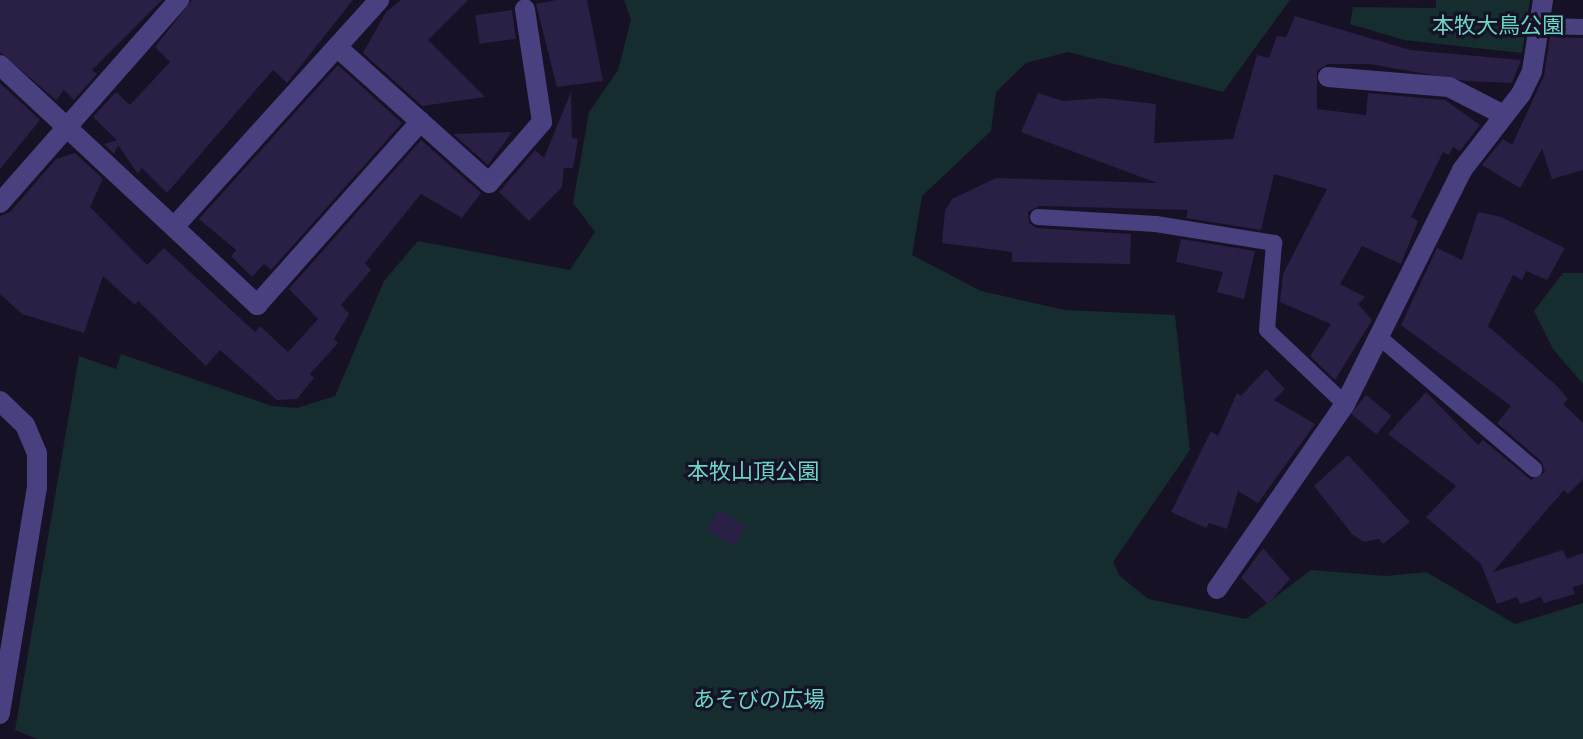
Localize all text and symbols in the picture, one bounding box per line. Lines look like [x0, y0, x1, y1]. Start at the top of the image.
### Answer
park label: 本牧大鳥公園 [1432, 12, 1564, 38]
park label: 本牧山頂公園 [687, 458, 819, 484]
park label: あそびの広場 [693, 686, 825, 712]

